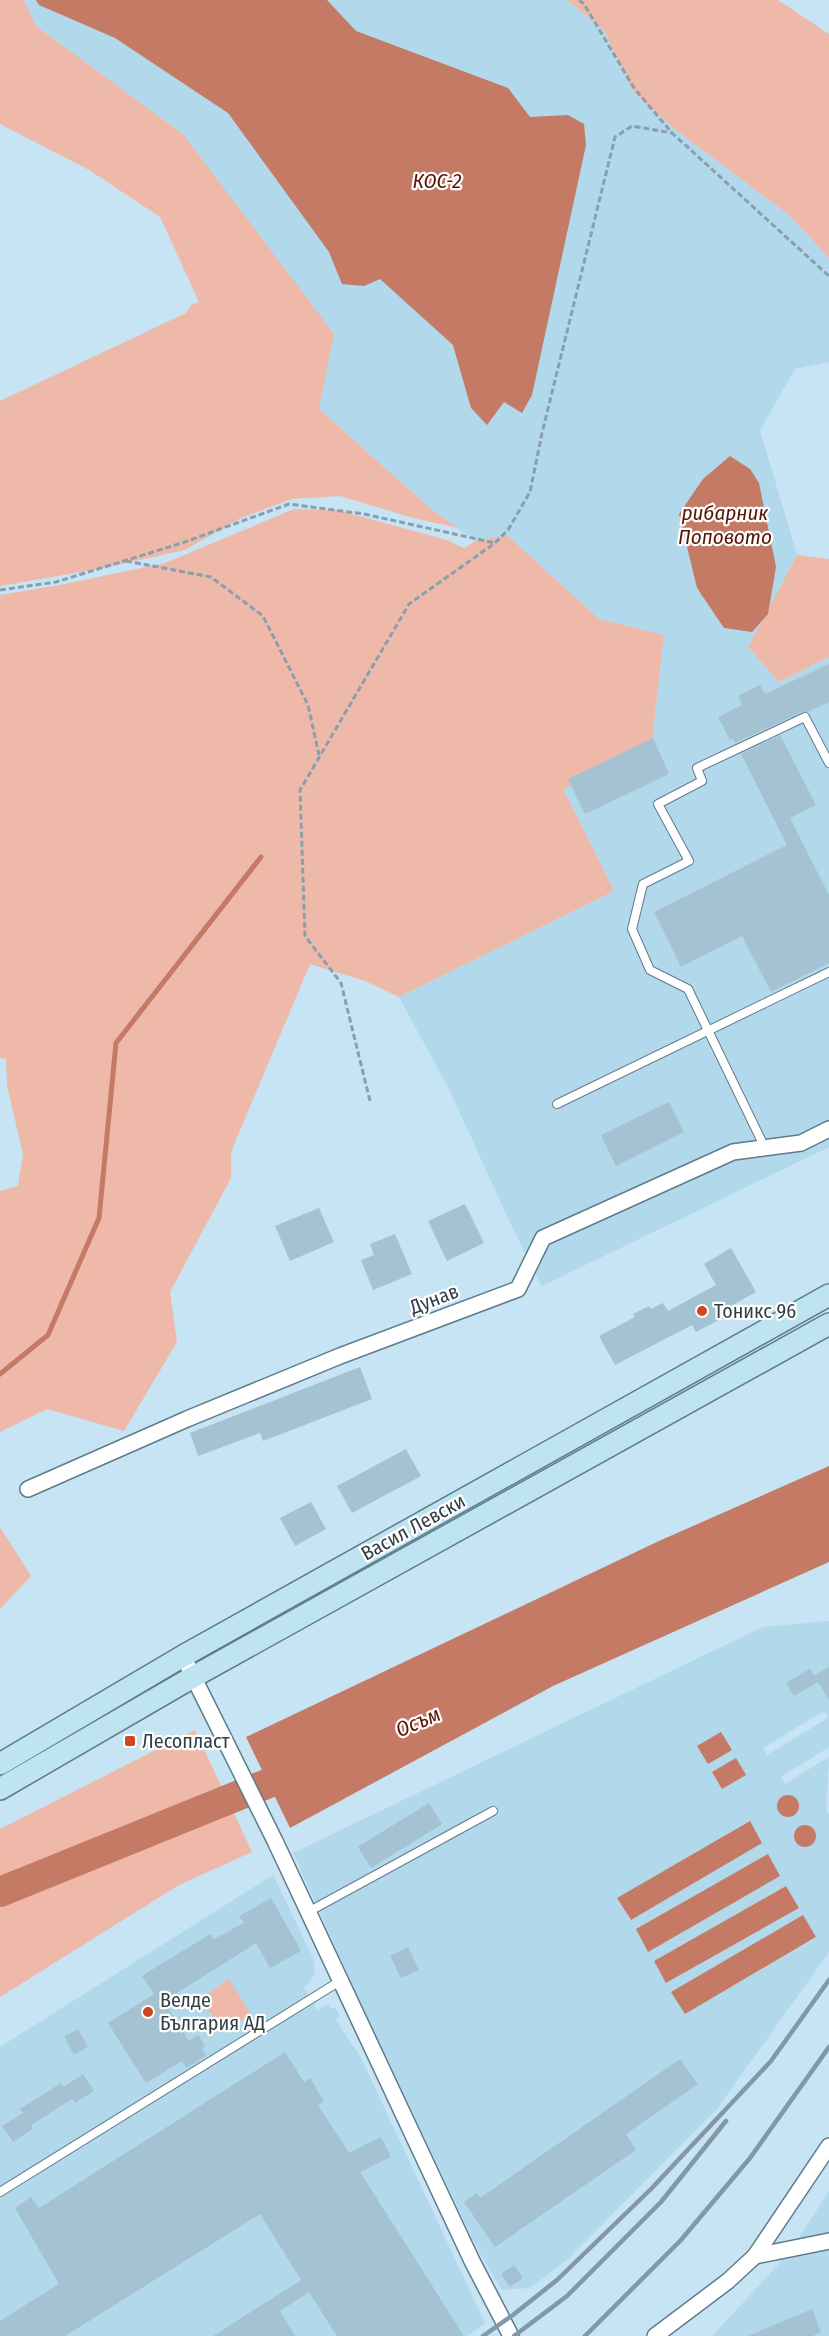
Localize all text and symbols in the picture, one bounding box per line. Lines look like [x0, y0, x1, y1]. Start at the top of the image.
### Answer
water label: КОС-2 [412, 168, 462, 194]
water label: рибарник Поповото [678, 500, 772, 550]
street label: Дунав [405, 1279, 462, 1320]
place label: Тоникс 96 [714, 1299, 796, 1323]
marker: Тоникс 96 [695, 1304, 709, 1318]
street label: Васил Левски [357, 1489, 469, 1565]
water label: Осъм [392, 1701, 444, 1743]
place label: Лесопласт [142, 1729, 231, 1753]
marker: Лесопласт [123, 1734, 137, 1748]
place label: Велде България АД [160, 1988, 265, 2035]
marker: Велде България АД [141, 2005, 155, 2019]

